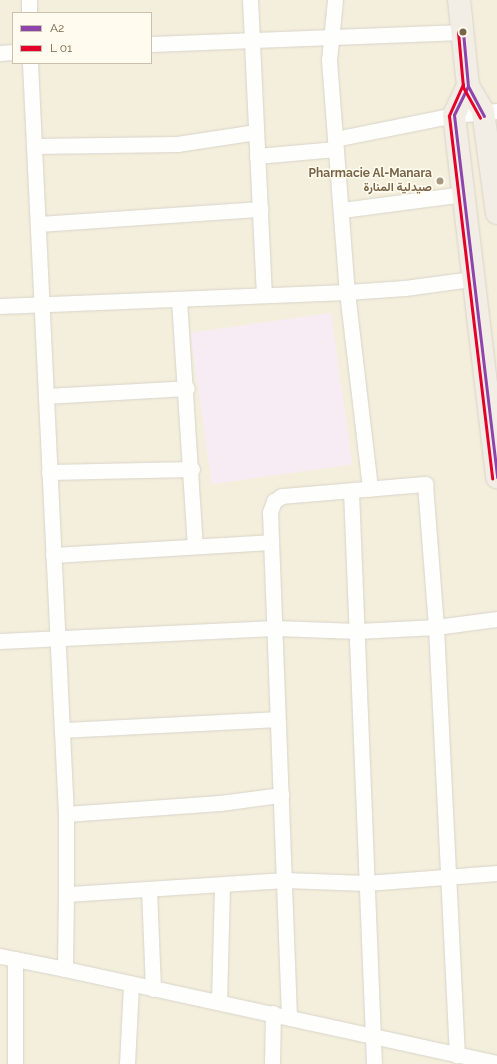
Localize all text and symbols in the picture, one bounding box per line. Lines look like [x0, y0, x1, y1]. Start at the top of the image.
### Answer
legend [12, 12, 152, 64]
text: A2 [50, 21, 64, 35]
unlabelled marker [458, 27, 468, 37]
text: L 01 [50, 41, 72, 55]
place label: Pharmacie Al-Manara صيدلية المنارة [308, 167, 432, 195]
marker: Pharmacie Al-Manara صيدلية المنارة [435, 176, 445, 186]

